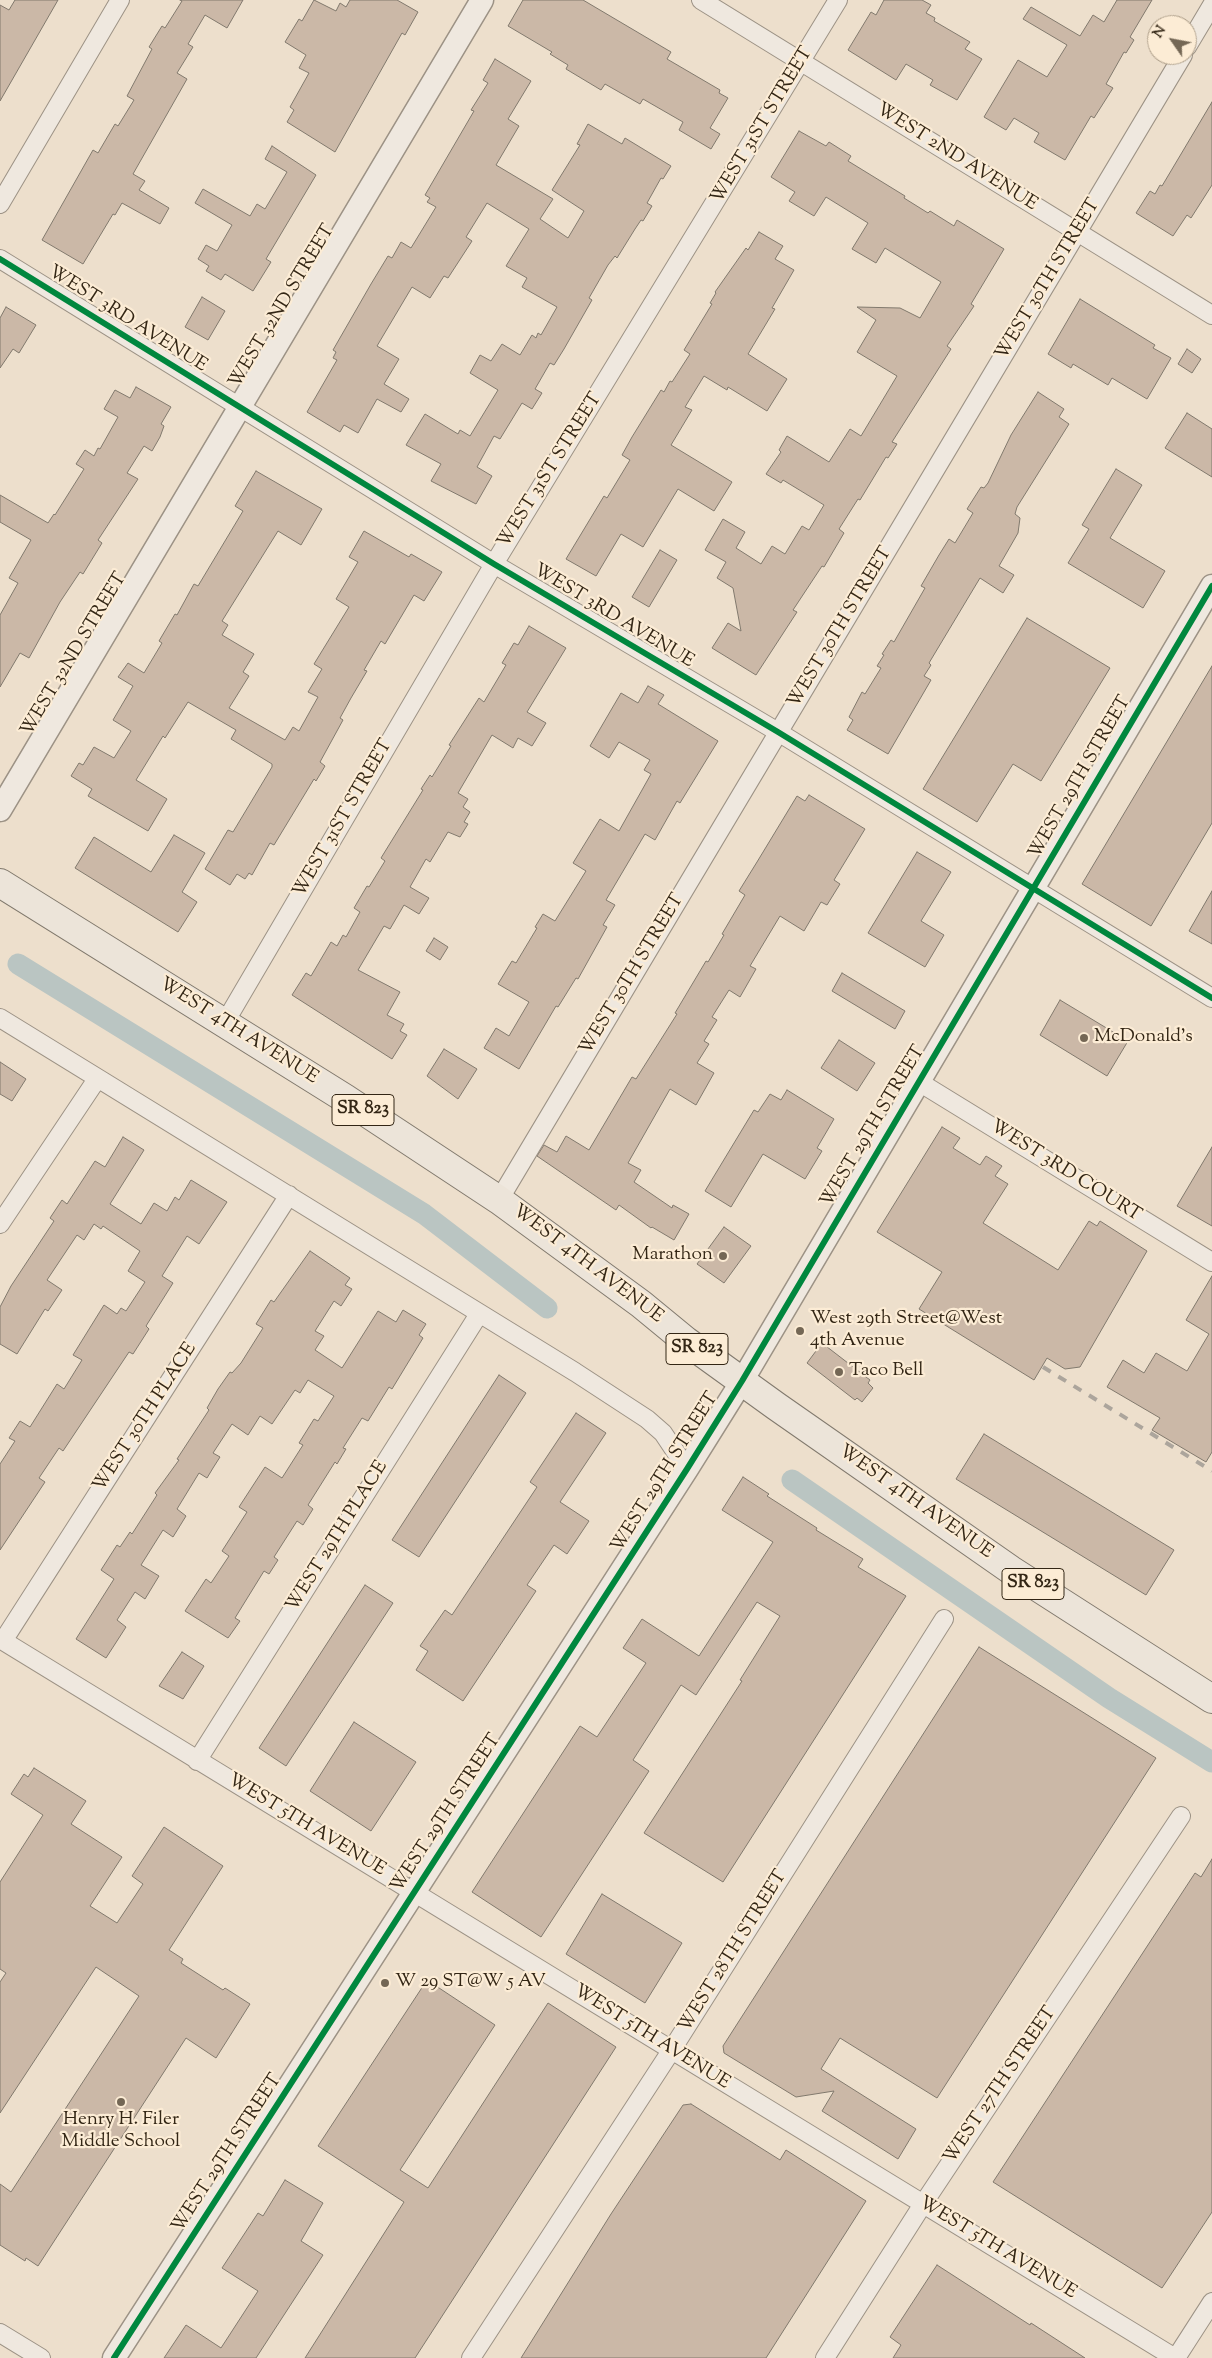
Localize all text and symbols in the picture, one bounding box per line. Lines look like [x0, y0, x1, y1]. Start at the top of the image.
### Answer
north arrow [1147, 15, 1197, 65]
text: N [1149, 22, 1172, 43]
street label: WEST 31ST STREET [707, 44, 819, 208]
street label: WEST 2ND AVENUE [871, 99, 1041, 217]
street label: WEST 30TH STREET [992, 195, 1106, 365]
street label: WEST 32ND STREET [225, 221, 341, 393]
street label: WEST 3RD AVENUE [43, 262, 211, 378]
street label: WEST 31ST STREET [494, 389, 608, 553]
street label: WEST 30TH STREET [784, 543, 898, 713]
street label: WEST 3RD AVENUE [529, 560, 697, 674]
street label: WEST 32ND STREET [17, 569, 133, 741]
street label: WEST 29TH STREET [1025, 692, 1137, 864]
street label: WEST 31ST STREET [289, 736, 399, 902]
street label: WEST 30TH STREET [576, 890, 690, 1060]
street label: WEST 4TH AVENUE [154, 974, 322, 1090]
place label: McDonald's [1094, 1027, 1193, 1049]
marker: McDonald's [1078, 1032, 1090, 1044]
street label: WEST 29TH STREET [817, 1042, 931, 1212]
road number: SR 823 [332, 1094, 394, 1126]
street label: WEST 3RD COURT [985, 1116, 1145, 1228]
street label: WEST 4TH AVENUE [507, 1201, 667, 1329]
place label: Marathon [632, 1245, 713, 1267]
marker: Marathon [717, 1250, 729, 1262]
place label: West 29th Street@West 4th Avenue [810, 1309, 1002, 1353]
marker: West 29th Street@West 4th Avenue [794, 1325, 806, 1337]
road number: SR 823 [666, 1334, 728, 1365]
street label: WEST 30TH PLACE [89, 1339, 203, 1497]
place label: Taco Bell [849, 1361, 924, 1383]
marker: Taco Bell [833, 1366, 845, 1378]
street label: WEST 29TH STREET [607, 1389, 725, 1557]
street label: WEST 4TH AVENUE [833, 1441, 997, 1565]
street label: WEST 29TH PLACE [282, 1457, 394, 1617]
road number: SR 823 [1002, 1568, 1064, 1600]
street label: WEST 29TH STREET [387, 1730, 507, 1898]
street label: WEST 5TH AVENUE [223, 1770, 389, 1882]
street label: WEST 28TH STREET [675, 1867, 793, 2037]
place label: W 29 ST@W 5 AV [395, 1972, 546, 1994]
marker: W 29 ST@W 5 AV [379, 1977, 391, 1989]
street label: WEST 5TH AVENUE [569, 1981, 733, 2095]
street label: WEST 27TH STREET [940, 2003, 1062, 2169]
street label: WEST 29TH STREET [168, 2070, 288, 2238]
marker: Henry H. Filer Middle School [115, 2096, 127, 2108]
place label: Henry H. Filer Middle School [62, 2110, 180, 2154]
street label: WEST 5TH AVENUE [914, 2193, 1080, 2305]

